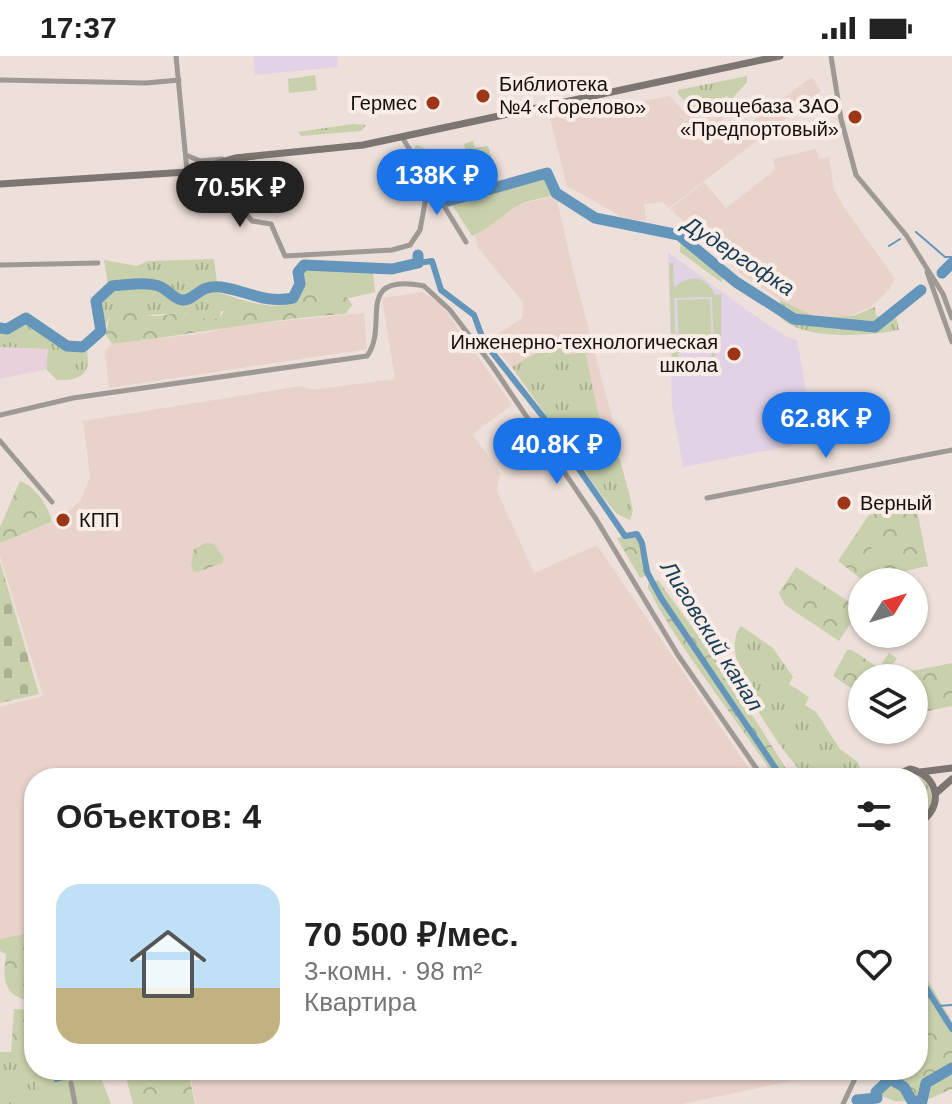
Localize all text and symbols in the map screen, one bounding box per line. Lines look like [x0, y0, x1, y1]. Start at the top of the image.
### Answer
text: 17:37 [40, 11, 117, 44]
place label: Библиотека №4 «Горелово» [499, 73, 646, 118]
marker: Библиотека №4 «Горелово» [474, 87, 492, 105]
place label: Гермес [350, 92, 417, 114]
marker: Гермес [424, 94, 442, 112]
place label: Овощебаза ЗАО «Предпортовый» [680, 95, 839, 140]
marker: Овощебаза ЗАО «Предпортовый» [846, 108, 864, 126]
pin: 138K ₽ [372, 149, 502, 217]
text: 138K ₽ [395, 160, 479, 190]
pin: 70.5K ₽ [166, 161, 314, 229]
text: 70.5K ₽ [194, 172, 286, 202]
water label: Дудергофка [676, 209, 799, 301]
place label: Инженерно-технологическая школа [450, 331, 719, 376]
marker: Инженерно-технологическая школа [725, 345, 743, 363]
pin: 62.8K ₽ [752, 392, 900, 460]
text: 62.8K ₽ [780, 403, 872, 433]
pin: 40.8K ₽ [483, 418, 631, 486]
text: 40.8K ₽ [511, 429, 603, 459]
place label: Верный [860, 492, 932, 514]
marker: Верный [835, 494, 853, 512]
place label: КПП [79, 509, 119, 531]
marker: КПП [54, 511, 72, 529]
water label: Лиговский канал [655, 555, 768, 716]
north arrow [848, 568, 928, 648]
map controls [848, 568, 928, 744]
button: layers [848, 664, 928, 744]
icon: filters [852, 794, 896, 838]
text: Объектов: 4 [56, 797, 261, 835]
text: 70 500 ₽/мес. [304, 915, 519, 953]
icon: home [120, 916, 216, 1012]
icon: heart [852, 942, 896, 986]
text: 3-комн. · 98 m² [304, 956, 482, 986]
text: Квартира [304, 987, 416, 1017]

